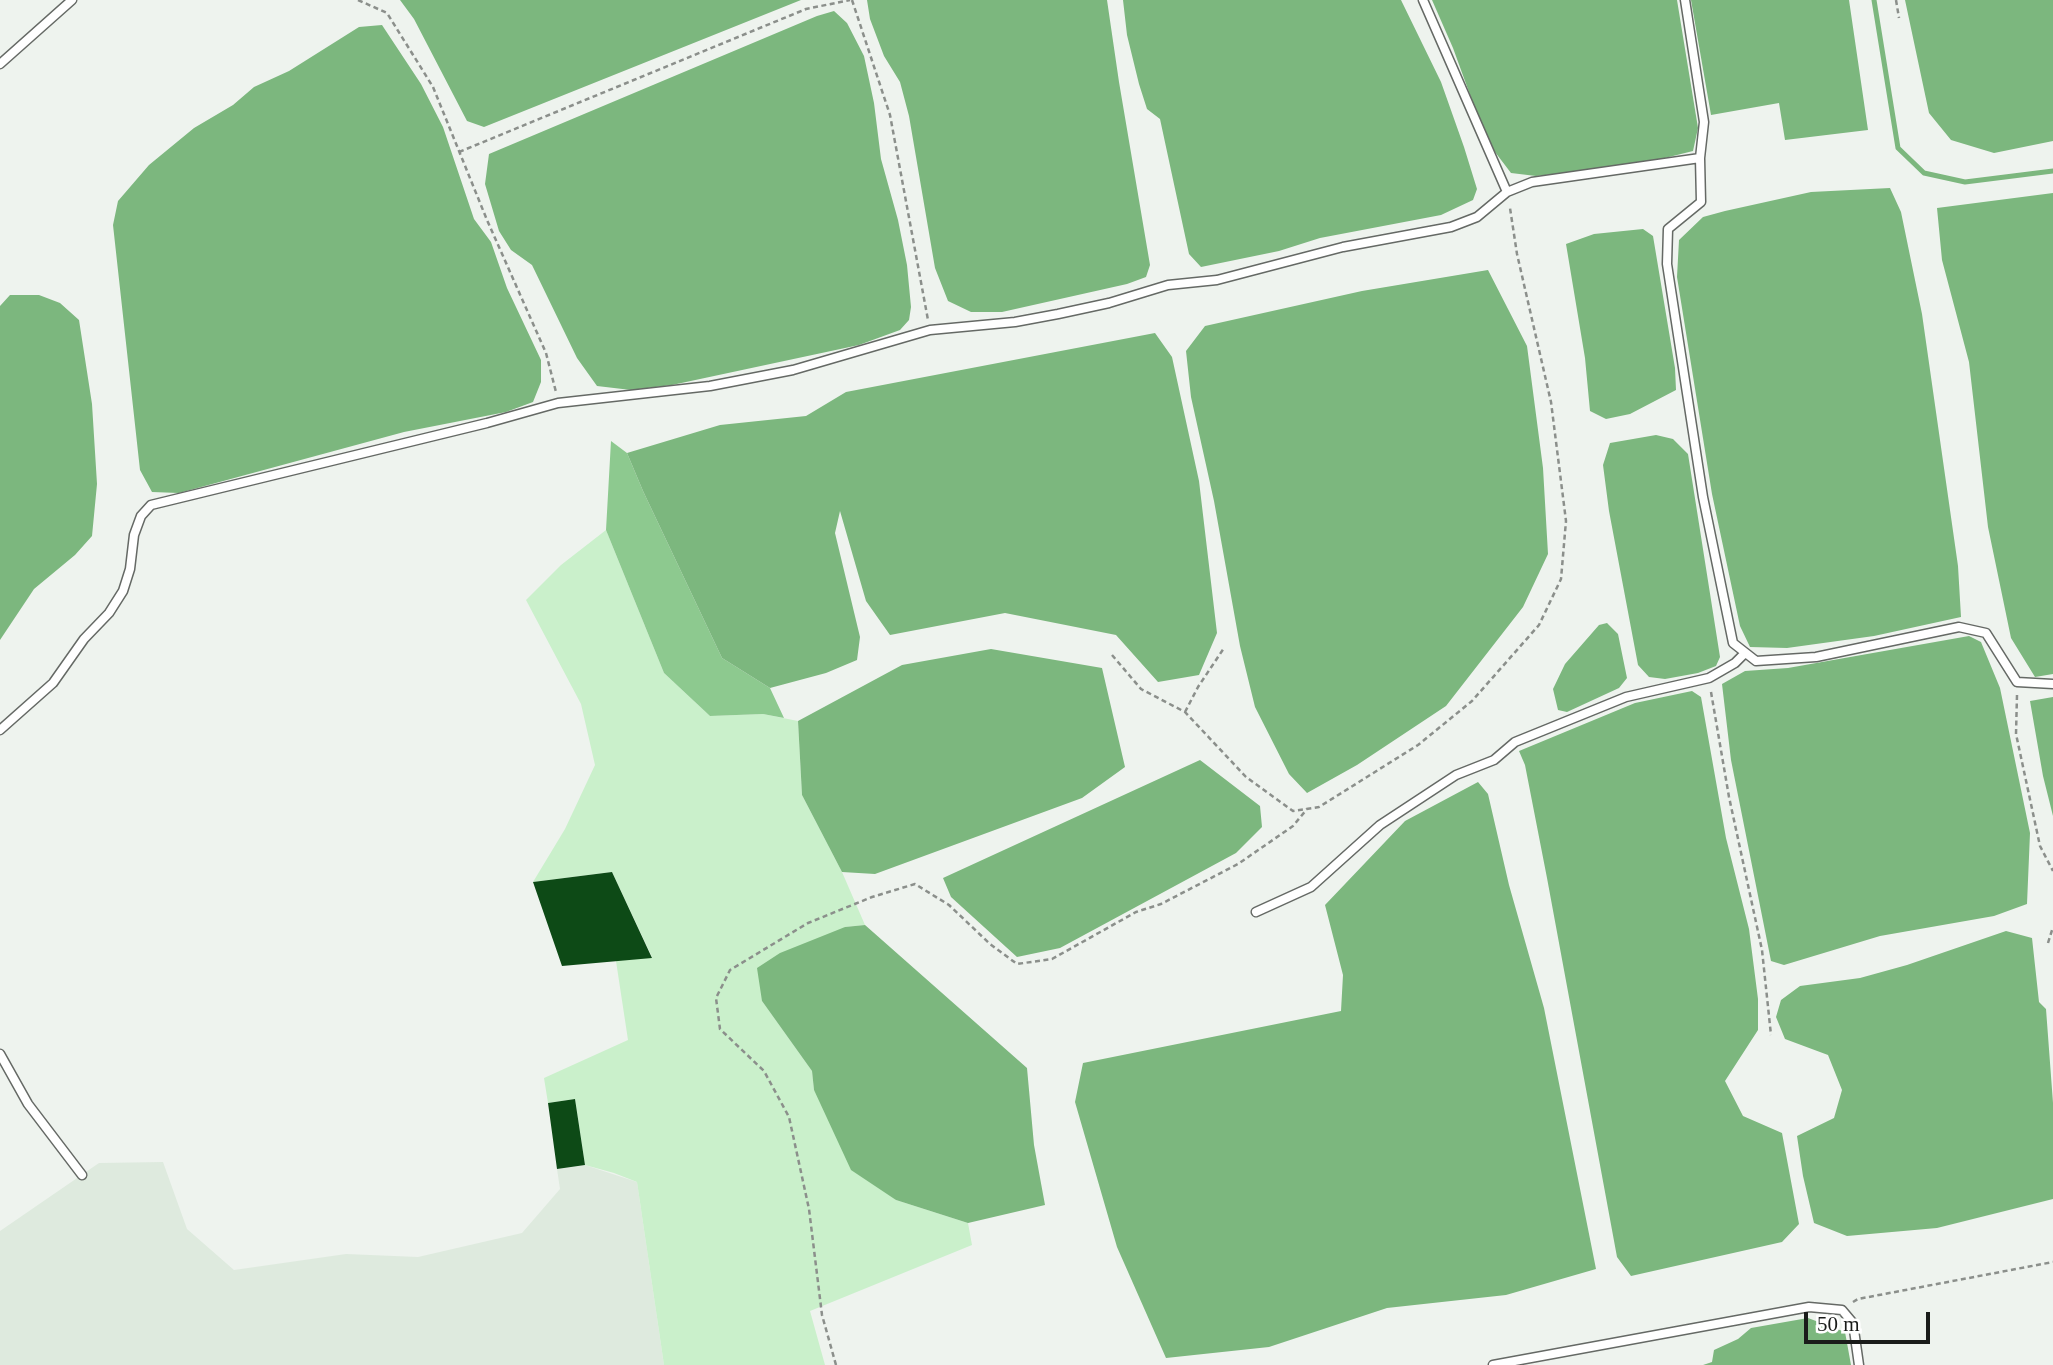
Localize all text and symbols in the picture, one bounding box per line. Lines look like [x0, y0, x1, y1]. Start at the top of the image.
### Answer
scale bar [1808, 1298, 1934, 1342]
text: 50 m [1817, 1312, 1860, 1336]

